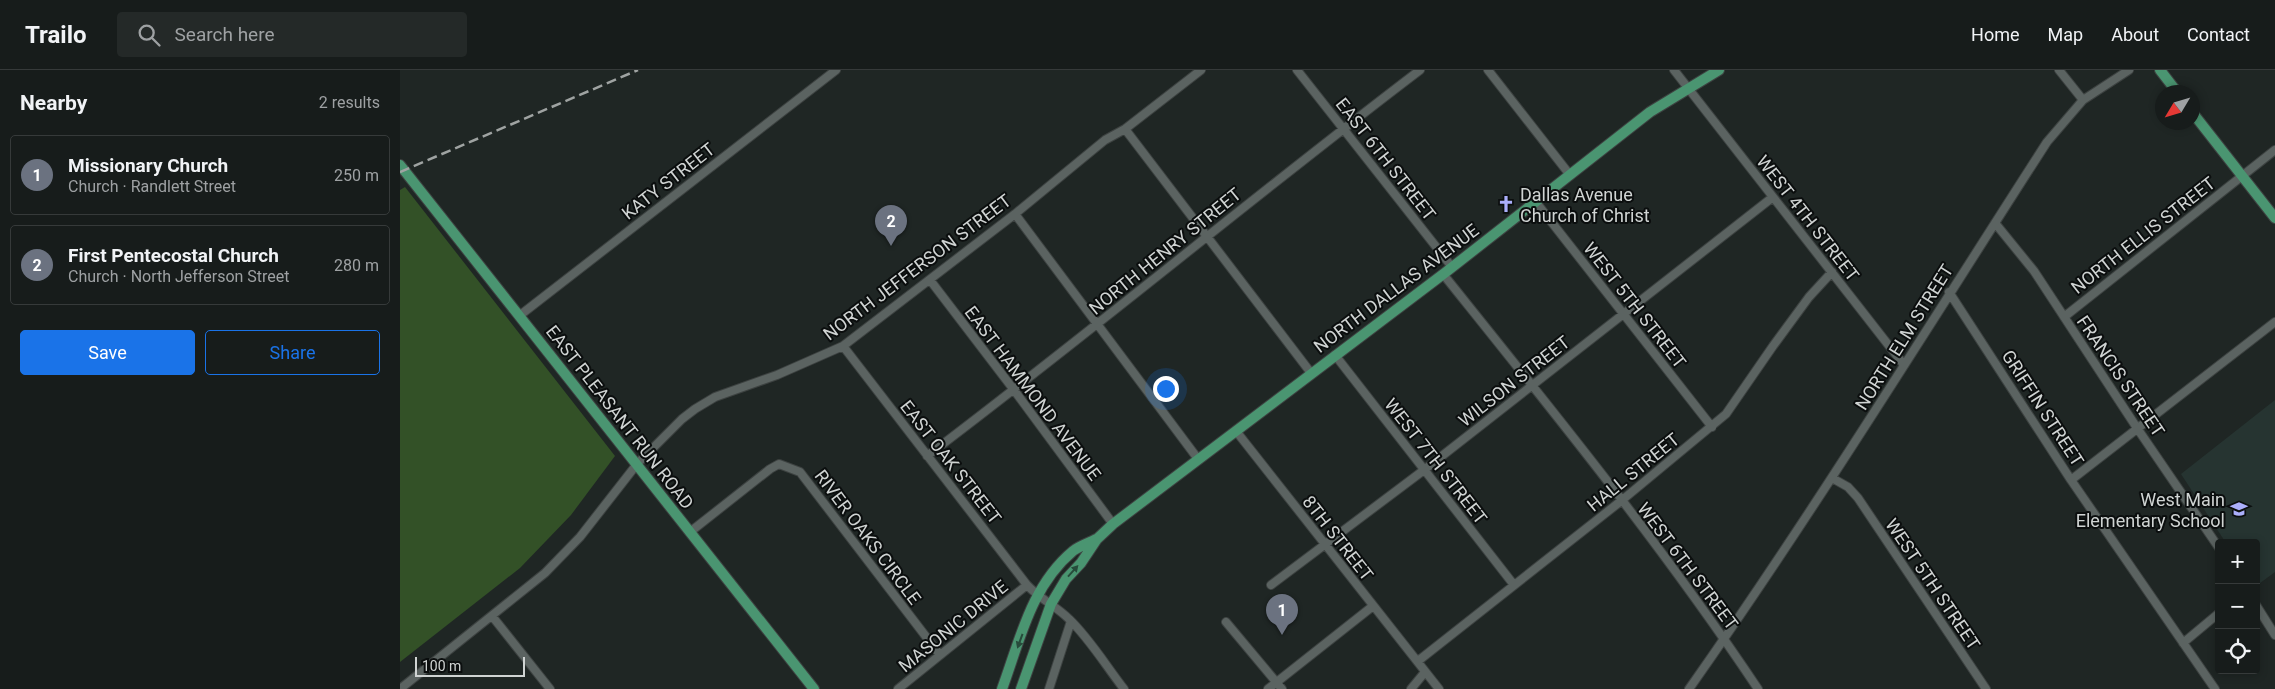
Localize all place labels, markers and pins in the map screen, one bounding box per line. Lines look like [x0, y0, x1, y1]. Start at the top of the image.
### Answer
place label: Dallas Avenue Church of Christ [1520, 184, 1650, 226]
church icon: Dallas Avenue Church of Christ [1496, 194, 1516, 214]
pin: 2 [875, 205, 907, 246]
place label: West Main Elementary School [2076, 489, 2225, 531]
school or university icon: West Main Elementary School [2229, 499, 2249, 519]
pin: 1 [1266, 594, 1298, 635]

